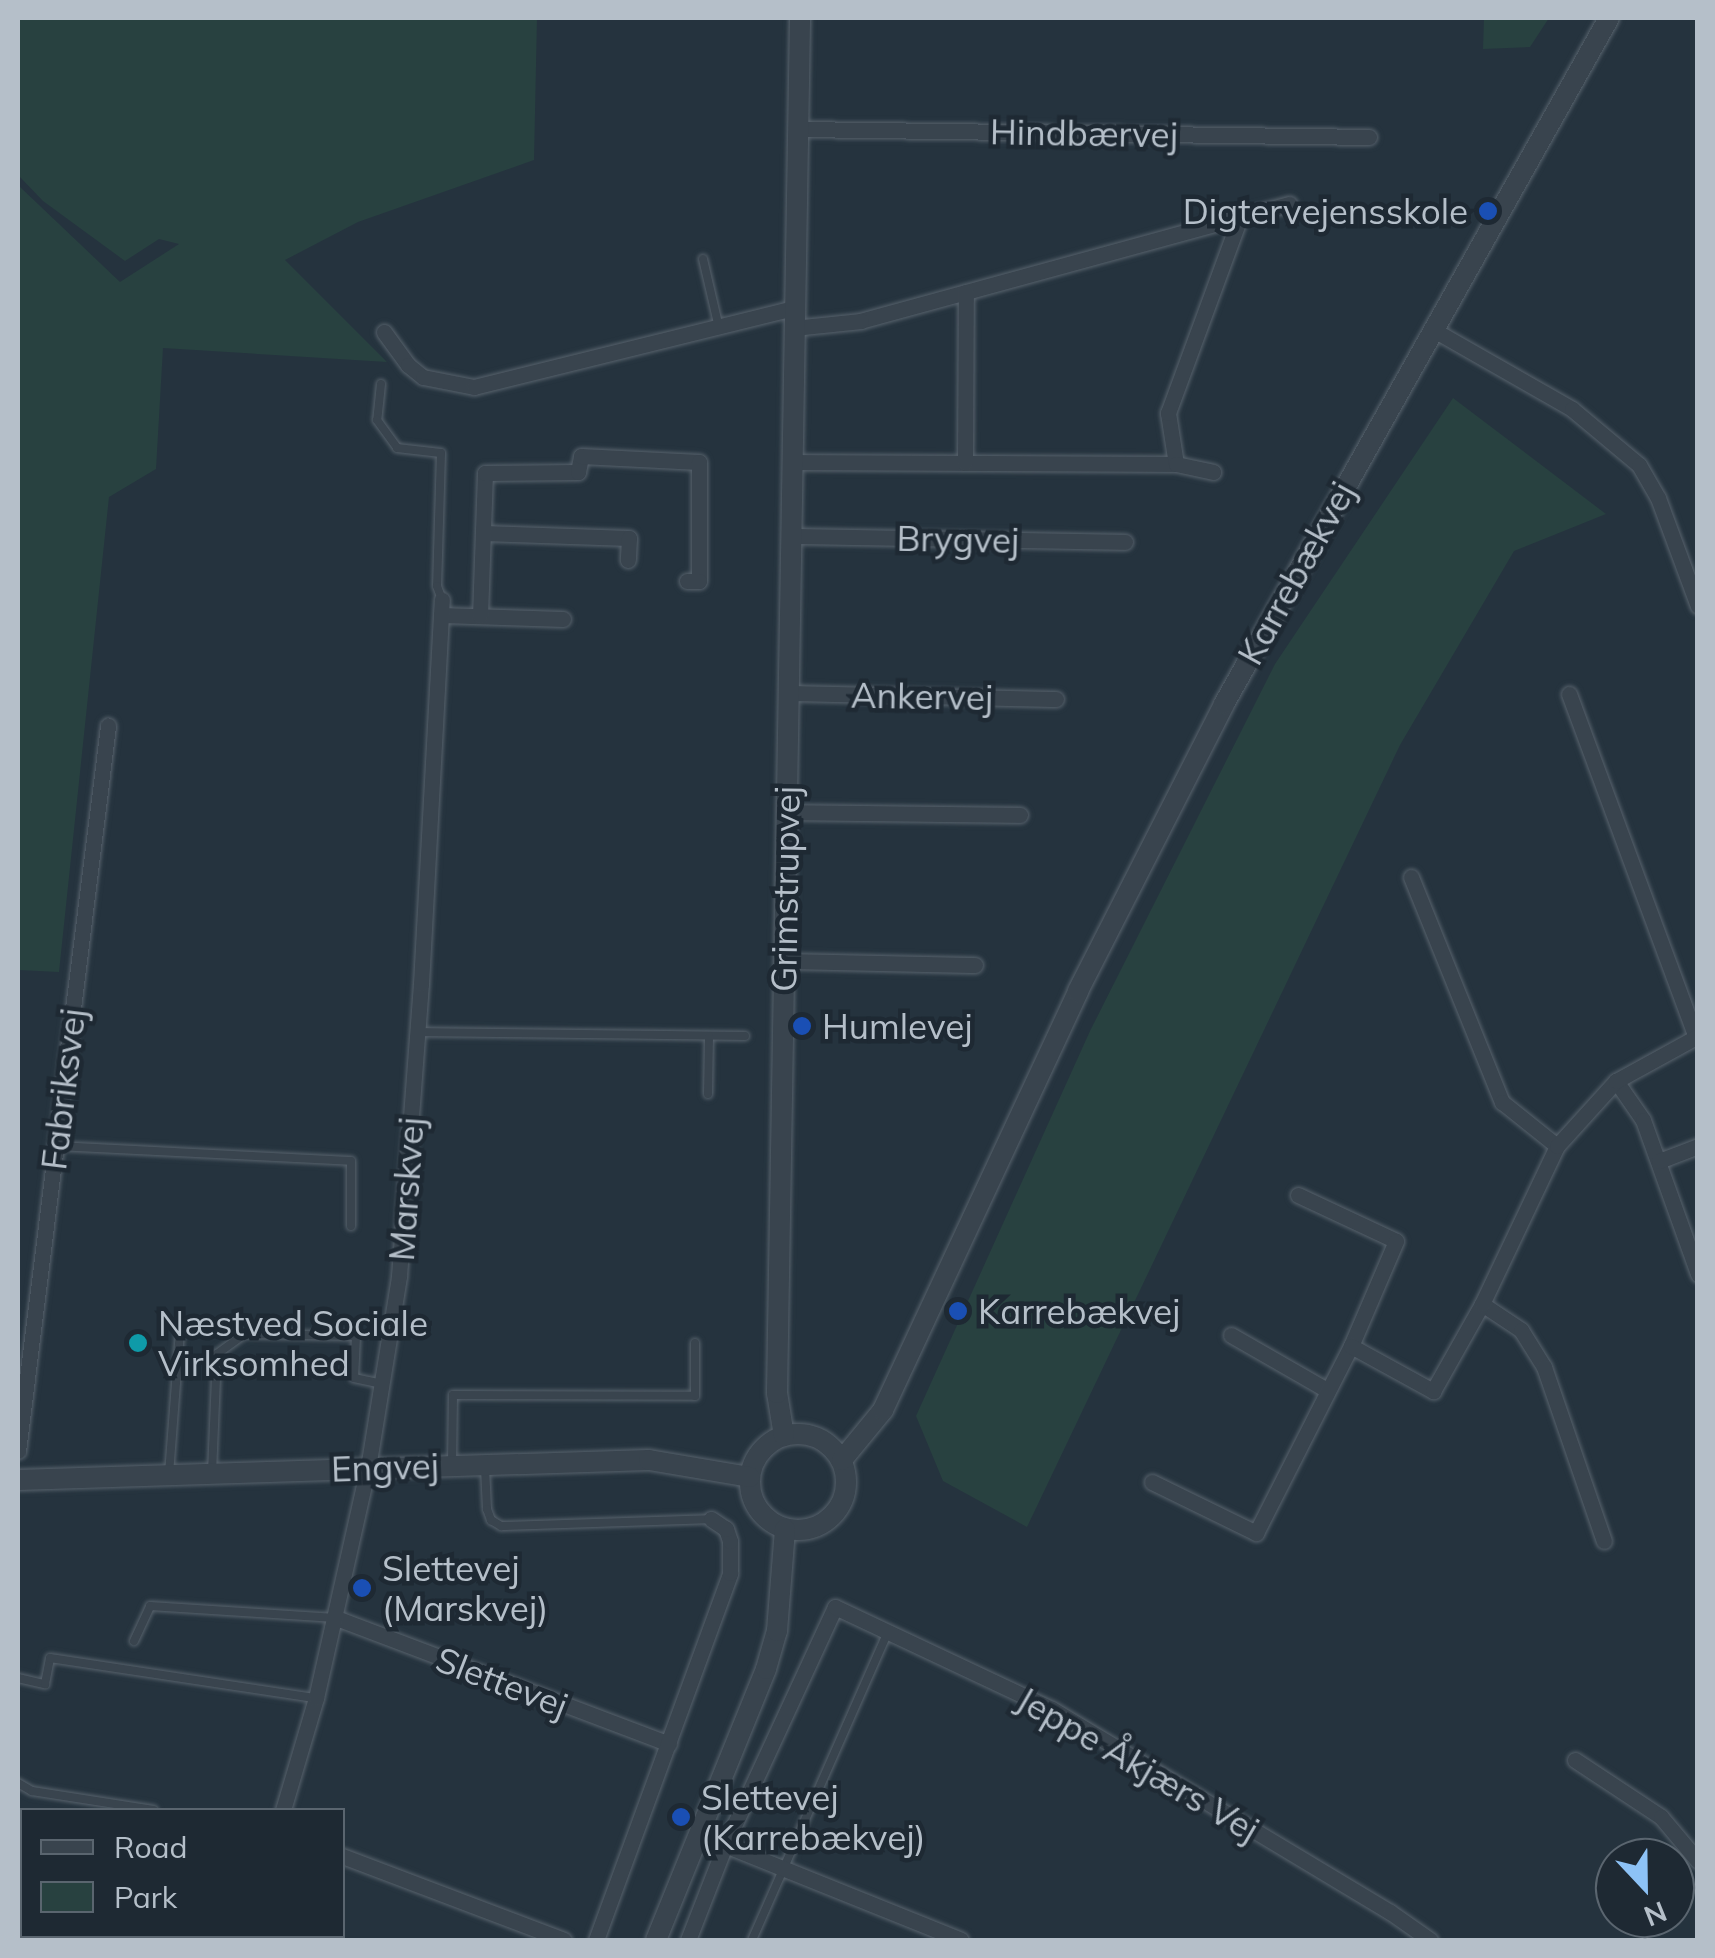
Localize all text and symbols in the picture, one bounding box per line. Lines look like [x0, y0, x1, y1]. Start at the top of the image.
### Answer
street label: Hindbærvej [990, 110, 1178, 156]
place label: Digtervejensskole [1183, 190, 1468, 232]
marker: Digtervejensskole [1477, 200, 1499, 222]
street label: Karrebækvej [1229, 474, 1363, 672]
street label: Brygvej [896, 517, 1020, 561]
street label: Ankervej [850, 674, 994, 718]
street label: Grimstrupvej [762, 786, 808, 992]
place label: Humlevej [822, 1005, 973, 1047]
street label: Fabriksvej [32, 1006, 94, 1172]
marker: Humlevej [791, 1015, 813, 1037]
street label: Marskvej [380, 1116, 432, 1262]
place label: Karrebækvej [978, 1290, 1180, 1332]
marker: Karrebækvej [947, 1300, 969, 1322]
place label: Næstved Sociale Virksomhed [158, 1302, 428, 1384]
marker: Næstved Sociale Virksomhed [127, 1332, 149, 1354]
street label: Engvej [330, 1444, 440, 1490]
place label: Slettevej (Marskvej) [382, 1547, 548, 1629]
marker: Slettevej (Marskvej) [351, 1577, 373, 1599]
street label: Slettevej [430, 1638, 574, 1726]
street label: Jeppe Åkjærs Vej [1010, 1678, 1266, 1850]
place label: Slettevej (Karrebækvej) [701, 1776, 926, 1858]
marker: Slettevej (Karrebækvej) [670, 1806, 692, 1828]
legend [20, 1808, 345, 1938]
text: Road [114, 1828, 188, 1866]
north arrow [1595, 1838, 1695, 1938]
text: Park [114, 1878, 177, 1916]
text: N [1639, 1894, 1672, 1935]

